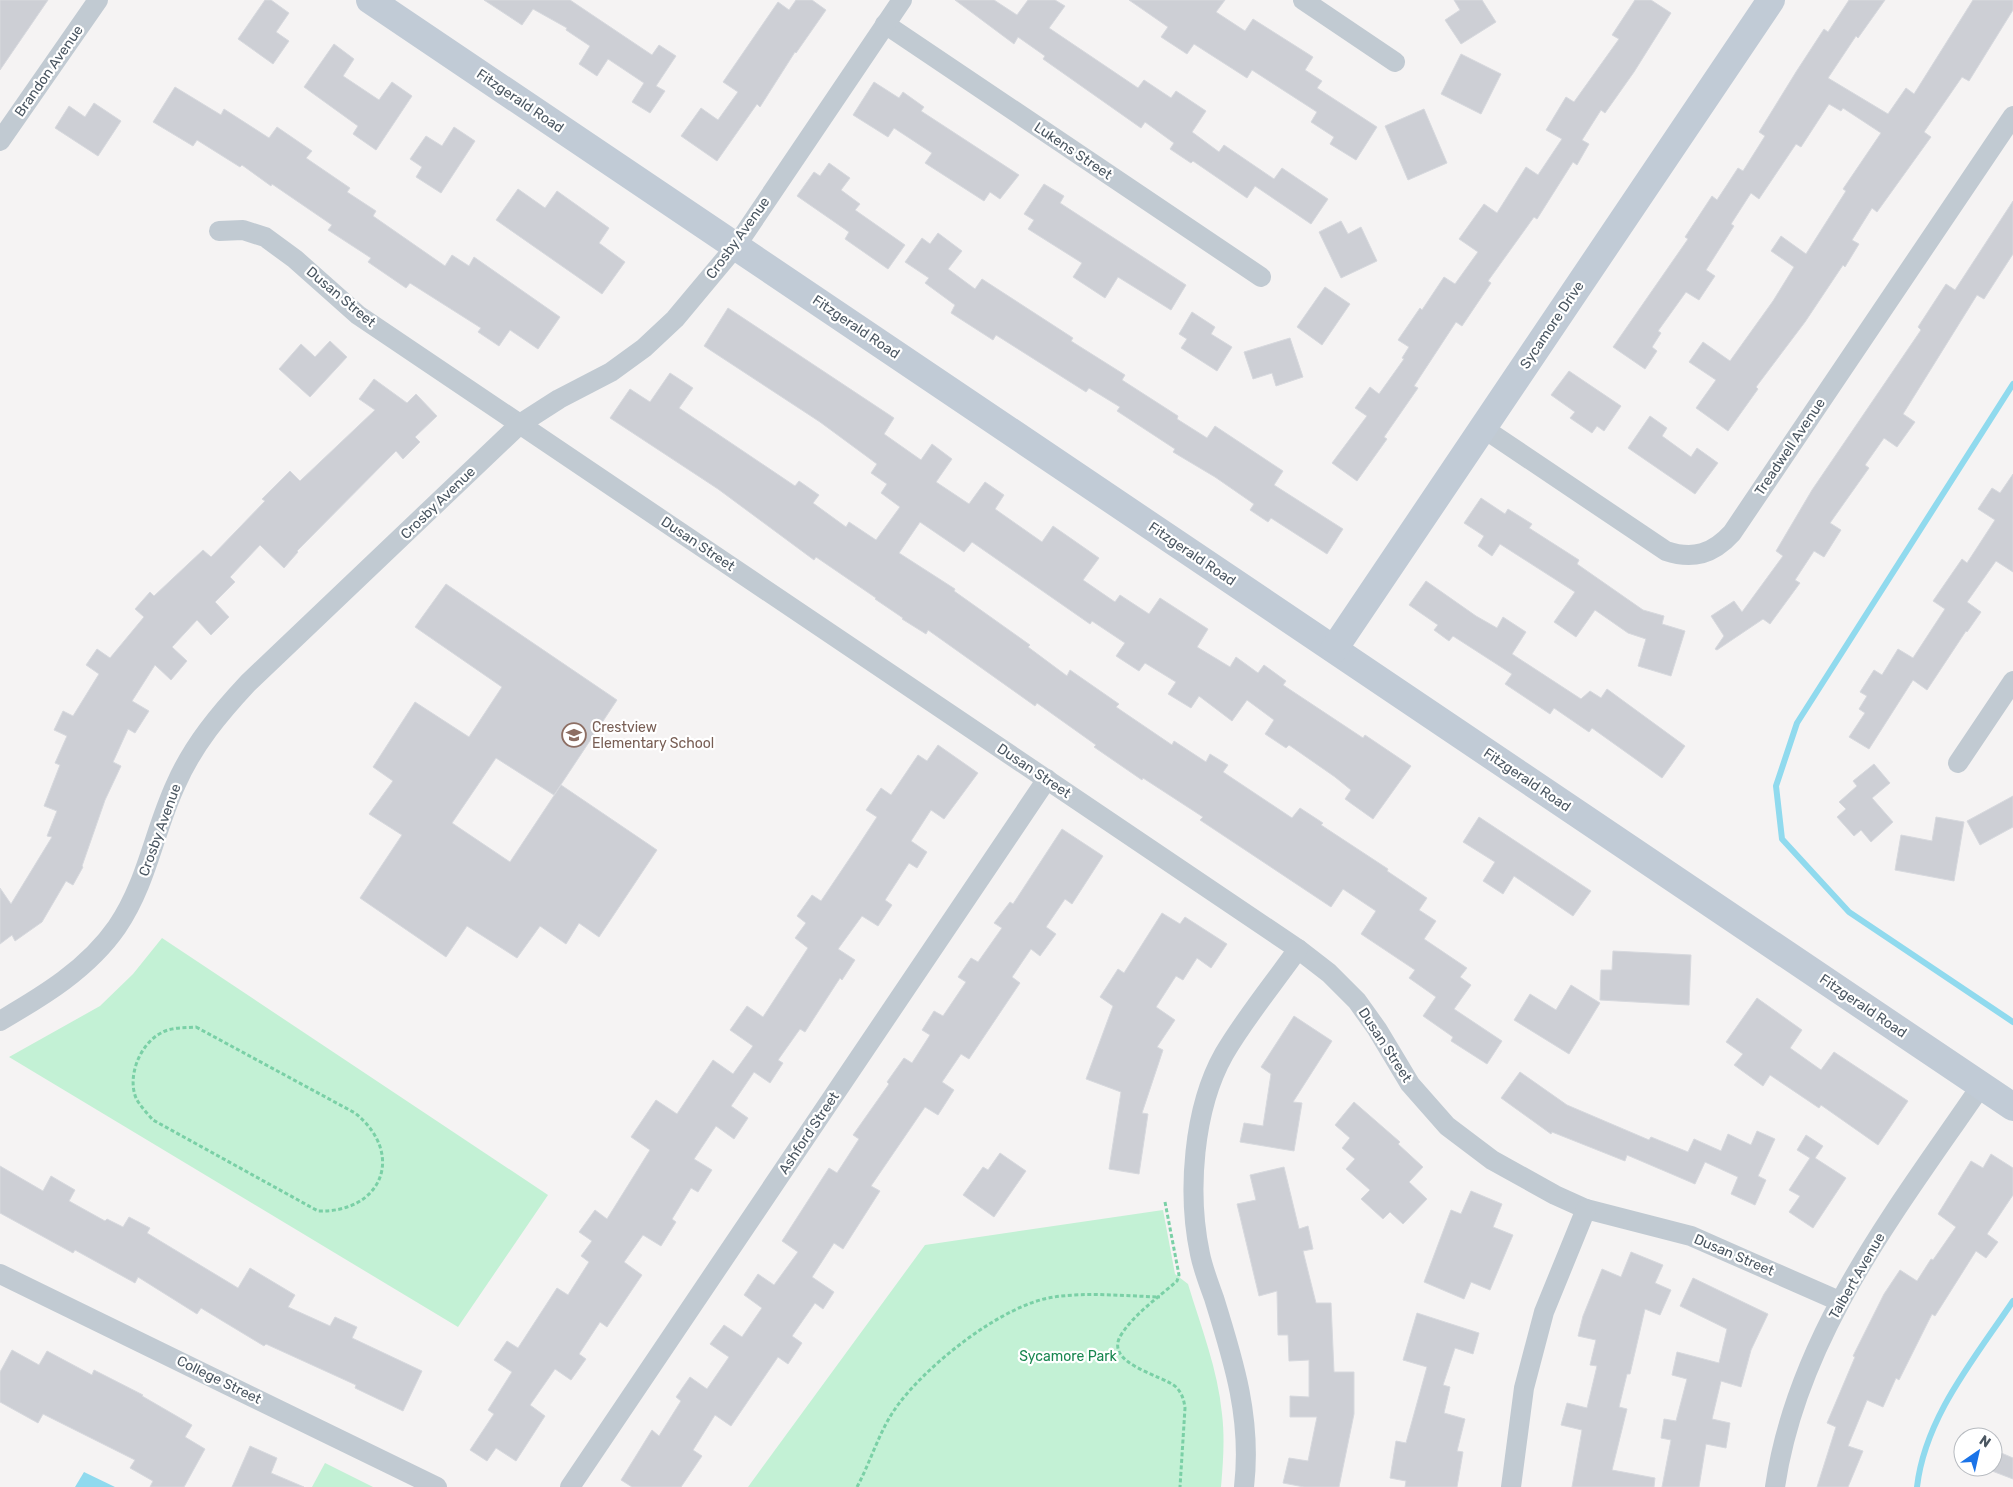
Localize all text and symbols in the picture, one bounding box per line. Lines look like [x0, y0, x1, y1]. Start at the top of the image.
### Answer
street label: Brandon Avenue [11, 22, 87, 120]
street label: Fitzgerald Road [473, 66, 567, 136]
street label: Lukens Street [1031, 119, 1116, 184]
street label: Crosby Avenue [703, 194, 774, 282]
street label: Dusan Street [303, 263, 380, 331]
street label: Sycamore Drive [1516, 278, 1588, 372]
street label: Fitzgerald Road [809, 292, 903, 362]
street label: Treadwell Avenue [1751, 395, 1829, 499]
street label: Crosby Avenue [397, 463, 479, 543]
street label: Dusan Street [658, 513, 739, 575]
street label: Fitzgerald Road [1145, 519, 1239, 589]
place label: Crestview Elementary School [592, 719, 714, 752]
school or university icon: Crestview Elementary School [561, 722, 587, 748]
street label: Dusan Street [994, 740, 1075, 802]
street label: Fitzgerald Road [1480, 745, 1574, 815]
street label: Crosby Avenue [135, 781, 185, 879]
street label: Fitzgerald Road [1816, 971, 1910, 1041]
street label: Dusan Street [1355, 1005, 1416, 1086]
street label: Ashford Street [775, 1088, 843, 1177]
street label: Talbert Avenue [1825, 1230, 1889, 1322]
street label: Dusan Street [1691, 1231, 1777, 1280]
park label: Sycamore Park [1019, 1348, 1118, 1365]
street label: College Street [174, 1352, 265, 1408]
north arrow [1953, 1427, 2003, 1477]
text: N [1976, 1432, 1994, 1452]

